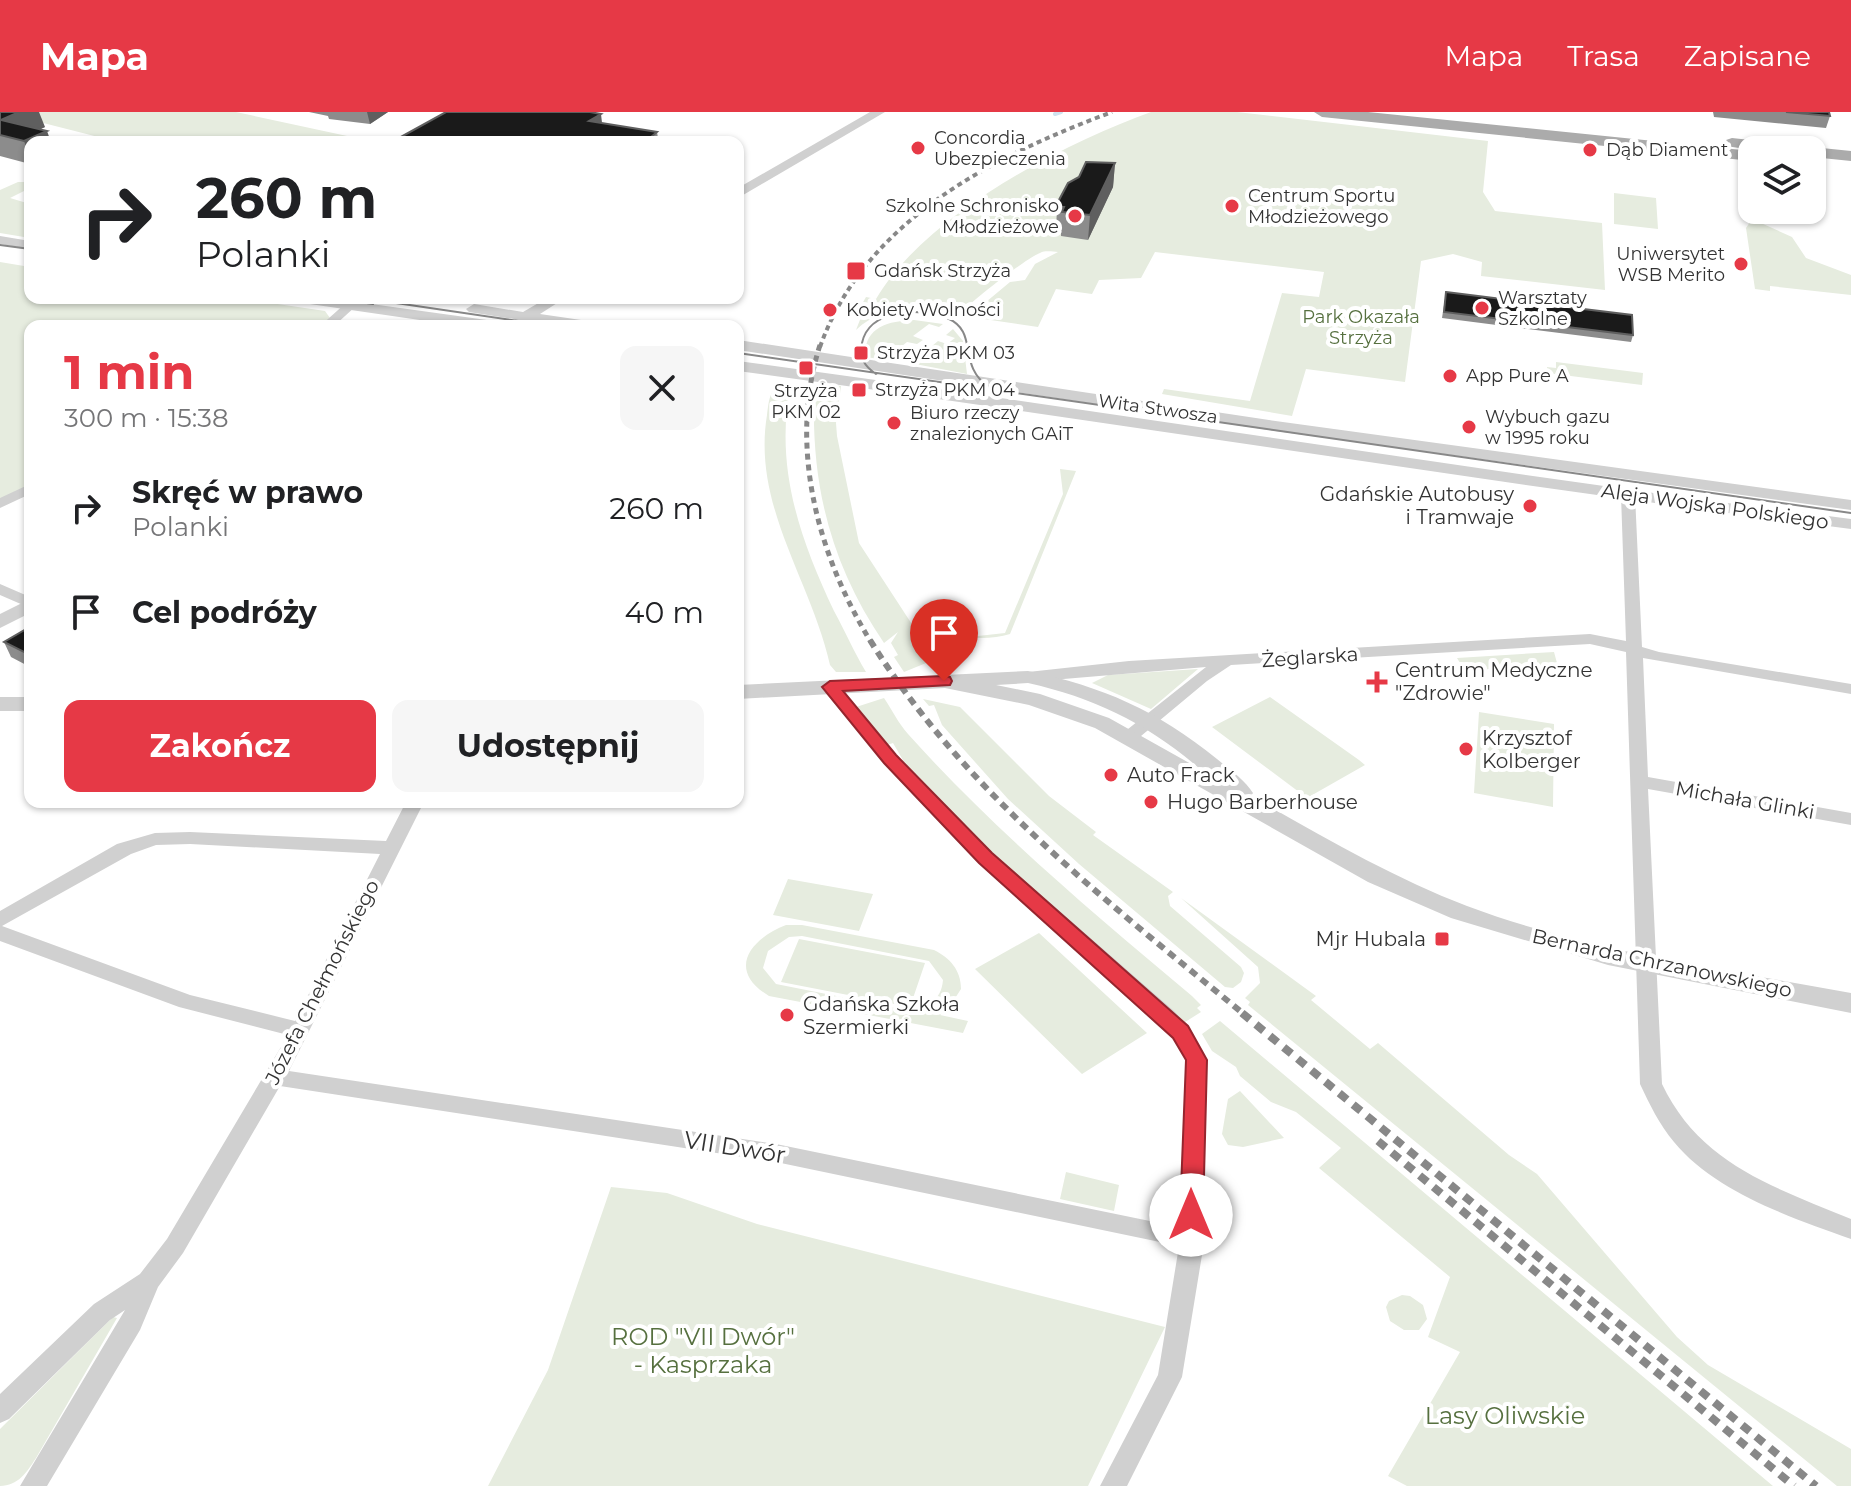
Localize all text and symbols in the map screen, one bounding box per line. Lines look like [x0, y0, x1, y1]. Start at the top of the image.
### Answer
text: Mapa [40, 33, 149, 80]
text: Mapa [1445, 39, 1523, 73]
text: Trasa [1567, 39, 1640, 73]
text: Zapisane [1684, 39, 1811, 73]
place label: Concordia Ubezpieczenia [934, 127, 1066, 170]
map controls [1738, 136, 1826, 224]
button: layers [1738, 136, 1826, 224]
marker: Concordia Ubezpieczenia [909, 139, 927, 157]
place label: Dąb Diament [1606, 139, 1728, 161]
marker: Dąb Diament [1581, 141, 1599, 159]
text: 260 m [196, 164, 377, 232]
icon: right [64, 168, 168, 272]
place label: Centrum Sportu Młodzieżowego [1248, 185, 1395, 228]
place label: Szkolne Schronisko Młodzieżowe [885, 195, 1059, 238]
marker: Centrum Sportu Młodzieżowego [1223, 197, 1241, 215]
marker: Szkolne Schronisko Młodzieżowe [1066, 207, 1084, 225]
text: Polanki [196, 232, 330, 276]
place label: Uniwersytet WSB Merito [1616, 243, 1725, 286]
marker: Uniwersytet WSB Merito [1732, 255, 1750, 273]
marker: Gdańsk Strzyża [845, 260, 867, 282]
place label: Gdańsk Strzyża [874, 260, 1011, 282]
place label: Warsztaty Szkolne [1498, 287, 1587, 330]
place label: Kobiety Wolności [846, 299, 1001, 321]
marker: Warsztaty Szkolne [1473, 299, 1491, 317]
marker: Kobiety Wolności [821, 301, 839, 319]
park label: Park Okazała Strzyża [1302, 306, 1420, 349]
place label: Strzyża PKM 03 [877, 342, 1015, 364]
text: 1 min [64, 343, 194, 401]
marker: Strzyża PKM 03 [852, 344, 870, 362]
button: close [620, 346, 704, 430]
marker: Strzyża PKM 02 [797, 359, 815, 377]
place label: App Pure A [1466, 365, 1569, 387]
marker: App Pure A [1441, 367, 1459, 385]
place label: Strzyża PKM 04 [875, 379, 1015, 401]
place label: Strzyża PKM 02 [771, 380, 841, 423]
marker: Strzyża PKM 04 [850, 381, 868, 399]
street label: Wita Stwosza [1097, 390, 1219, 428]
text: 300 m · 15:38 [64, 402, 229, 434]
place label: Biuro rzeczy znalezionych GAiT [910, 402, 1074, 445]
place label: Wybuch gazu w 1995 roku [1485, 406, 1610, 449]
marker: Biuro rzeczy znalezionych GAiT [885, 414, 903, 432]
marker: Wybuch gazu w 1995 roku [1460, 418, 1478, 436]
text: Skręć w prawo [132, 474, 363, 511]
street label: Aleja Wojska Polskiego [1600, 478, 1830, 534]
place label: Gdańskie Autobusy i Tramwaje [1320, 482, 1514, 529]
icon: right [64, 486, 108, 530]
text: 260 m [609, 490, 704, 527]
marker: Gdańskie Autobusy i Tramwaje [1521, 497, 1539, 515]
text: Polanki [132, 511, 229, 543]
icon: arrive [64, 590, 108, 634]
text: Cel podróży [132, 594, 317, 631]
text: 40 m [625, 594, 704, 631]
pin [910, 599, 978, 681]
icon: arrive [922, 611, 966, 655]
street label: Żeglarska [1261, 642, 1359, 672]
place label: Centrum Medyczne "Zdrowie" [1395, 658, 1592, 705]
marker: Centrum Medyczne "Zdrowie" [1366, 671, 1388, 693]
button: Zakończ [64, 700, 376, 792]
button: Udostępnij [392, 700, 704, 792]
place label: Krzysztof Kolberger [1482, 726, 1581, 773]
marker: Krzysztof Kolberger [1457, 740, 1475, 758]
place label: Auto Frack [1127, 763, 1235, 787]
marker: Auto Frack [1102, 766, 1120, 784]
street label: Michała Glinki [1674, 776, 1816, 824]
place label: Hugo Barberhouse [1167, 790, 1358, 814]
marker: Hugo Barberhouse [1142, 793, 1160, 811]
street label: Józefa Chełmońskiego [260, 876, 384, 1089]
street label: Bernarda Chrzanowskiego [1530, 924, 1794, 1002]
place label: Mjr Hubala [1316, 927, 1426, 951]
marker: Mjr Hubala [1433, 930, 1451, 948]
place label: Gdańska Szkoła Szermierki [803, 992, 960, 1039]
marker: Gdańska Szkoła Szermierki [778, 1006, 796, 1024]
street label: VII Dwór [682, 1125, 788, 1169]
position arrow [1149, 1173, 1233, 1257]
park label: ROD "VII Dwór" - Kasprzaka [611, 1322, 795, 1379]
park label: Lasy Oliwskie [1425, 1401, 1585, 1430]

